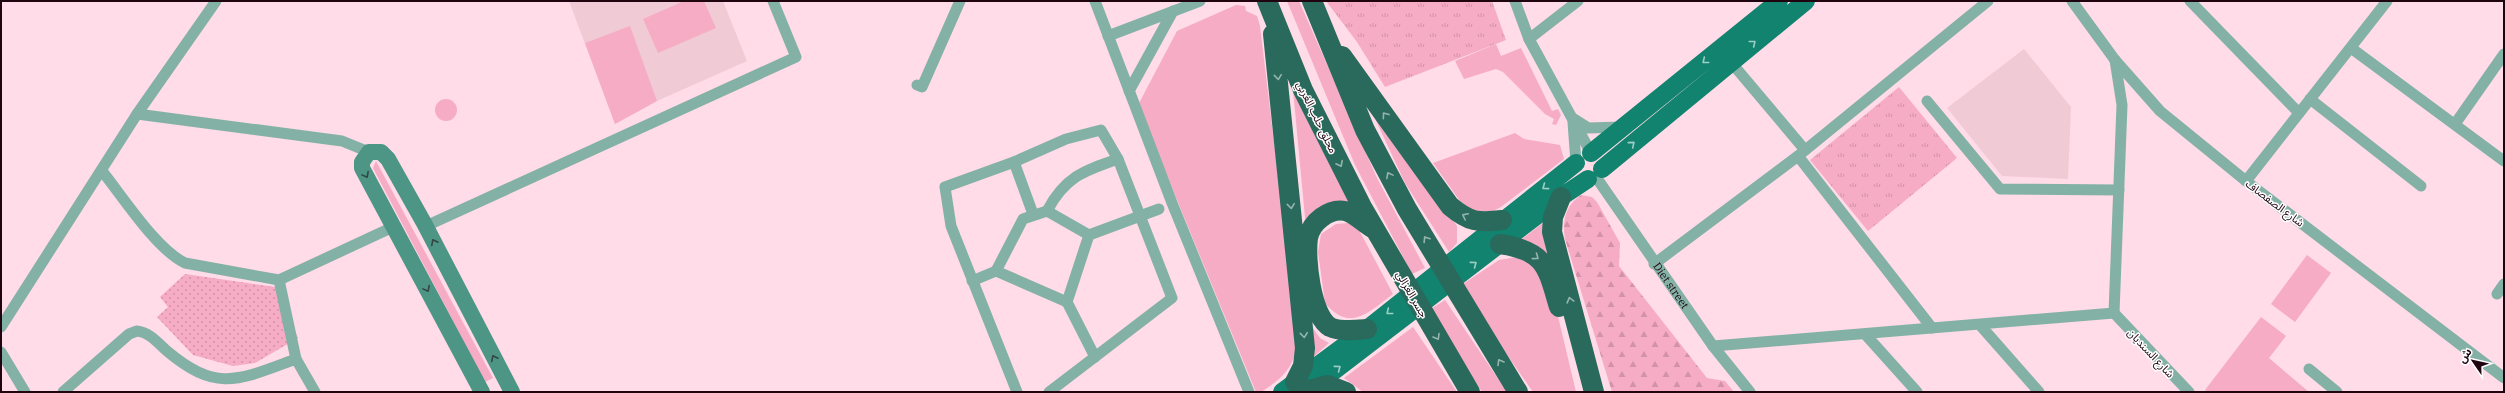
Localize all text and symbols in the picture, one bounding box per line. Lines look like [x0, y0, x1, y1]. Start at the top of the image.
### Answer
one-way arrow [1749, 41, 1756, 48]
one-way arrow [1702, 56, 1709, 63]
one-way arrow [1273, 74, 1282, 80]
street label: محلق حلب الغربي [1291, 79, 1341, 157]
one-way arrow [1383, 113, 1390, 120]
one-way arrow [1627, 142, 1634, 149]
one-way arrow [1335, 160, 1343, 168]
one-way arrow [361, 170, 368, 178]
one-way arrow [1386, 172, 1393, 179]
street label: شارع الصفصاف [2242, 176, 2307, 231]
one-way arrow [1543, 182, 1550, 189]
one-way arrow [1286, 203, 1295, 209]
one-way arrow [1462, 213, 1469, 221]
one-way arrow [1423, 236, 1430, 243]
one-way arrow [431, 239, 439, 246]
one-way arrow [1531, 252, 1538, 259]
street label: Diet street [1650, 260, 1692, 312]
one-way arrow [1470, 261, 1477, 268]
street label: جسر الغزالي [1391, 268, 1431, 322]
one-way arrow [422, 285, 430, 292]
one-way arrow [1566, 297, 1575, 304]
one-way arrow [1386, 307, 1393, 314]
street label: شارع السنديان [2124, 325, 2178, 382]
one-way arrow [1299, 332, 1308, 338]
one-way arrow [1432, 333, 1439, 340]
north arrow [2453, 341, 2493, 381]
text: ش [2455, 345, 2475, 366]
one-way arrow [491, 354, 499, 362]
one-way arrow [1498, 359, 1505, 366]
one-way arrow [1333, 366, 1340, 373]

